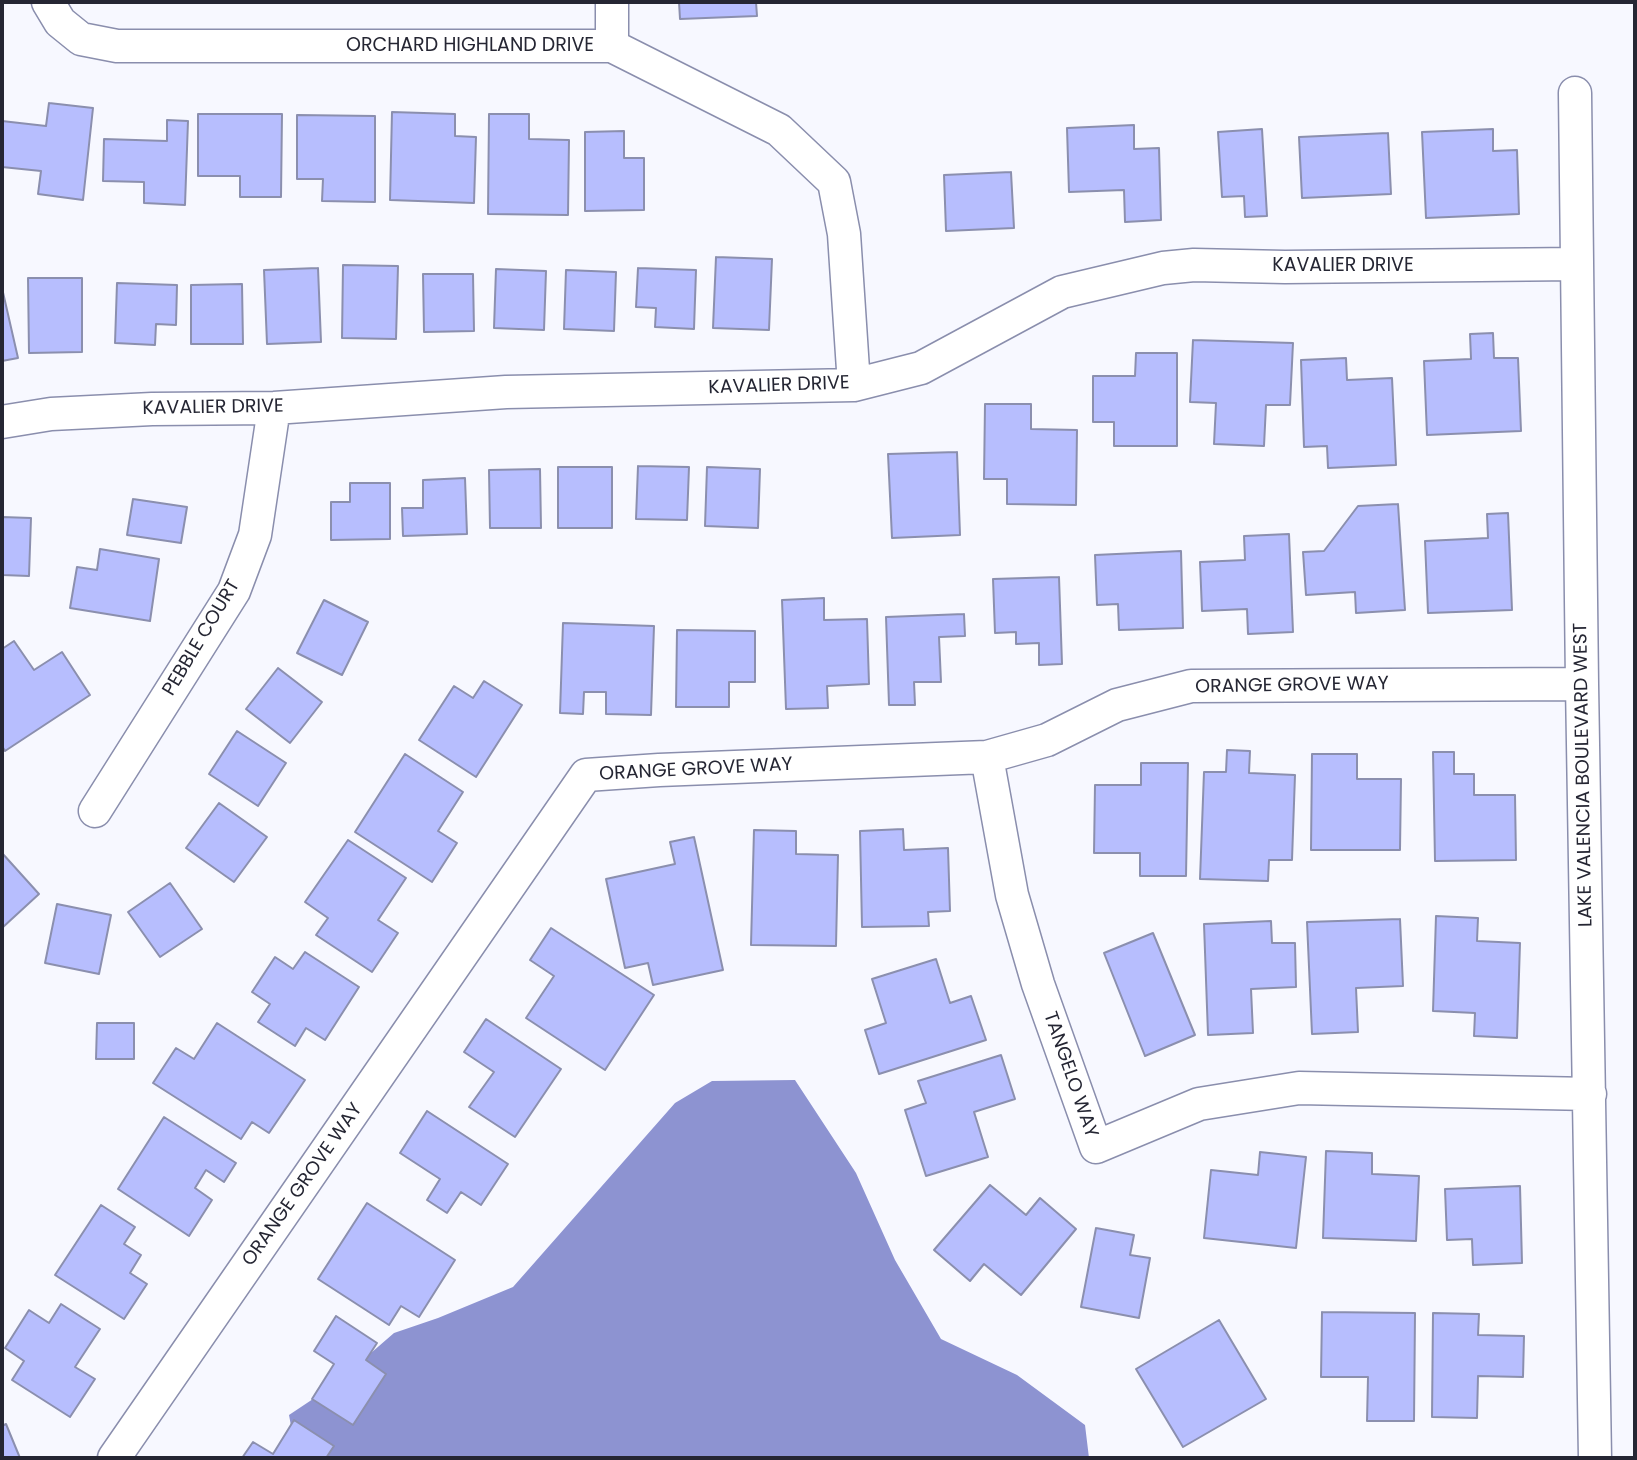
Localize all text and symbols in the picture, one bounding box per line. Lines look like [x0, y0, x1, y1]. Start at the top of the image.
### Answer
street label: ORCHARD HIGHLAND DRIVE [346, 35, 594, 57]
street label: KAVALIER DRIVE [1272, 255, 1414, 277]
street label: KAVALIER DRIVE [708, 372, 850, 400]
street label: KAVALIER DRIVE [142, 395, 284, 421]
street label: PEBBLE COURT [158, 576, 246, 700]
street label: LAKE VALENCIA BOULEVARD WEST [1570, 623, 1598, 927]
street label: ORANGE GROVE WAY [1195, 673, 1389, 699]
street label: ORANGE GROVE WAY [599, 754, 793, 786]
street label: TANGELO WAY [1038, 1009, 1102, 1141]
street label: ORANGE GROVE WAY [238, 1099, 368, 1271]

